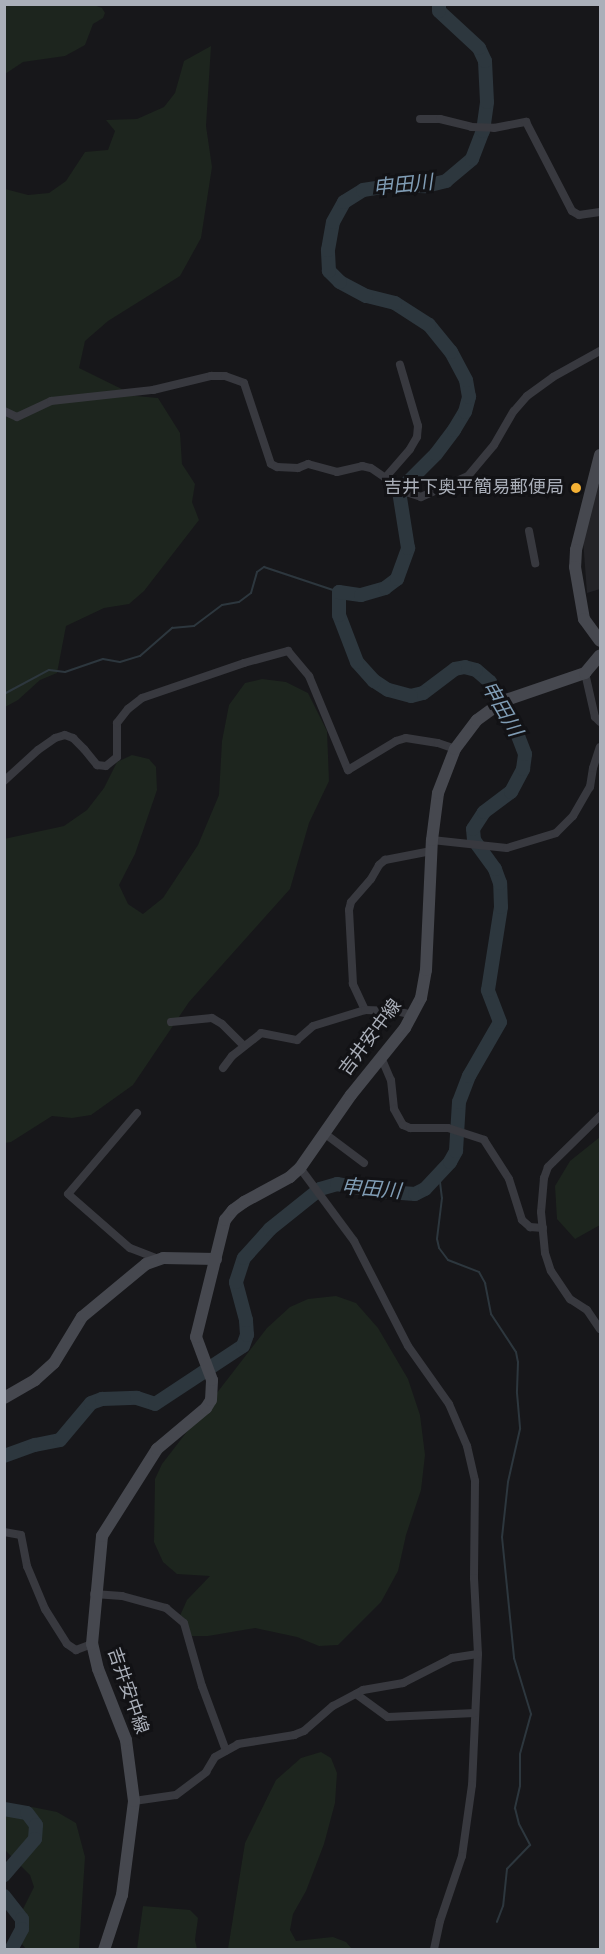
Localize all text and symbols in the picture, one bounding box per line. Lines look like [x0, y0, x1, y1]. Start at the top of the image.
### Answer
water label: 申田川 [372, 171, 434, 201]
place label: 吉井下奥平簡易郵便局 [384, 477, 564, 499]
marker: 吉井下奥平簡易郵便局 [569, 481, 583, 495]
water label: 申田川 [476, 677, 526, 741]
street label: 吉井安中線 [335, 996, 407, 1080]
water label: 申田川 [340, 1175, 402, 1205]
street label: 吉井安中線 [102, 1645, 152, 1737]

